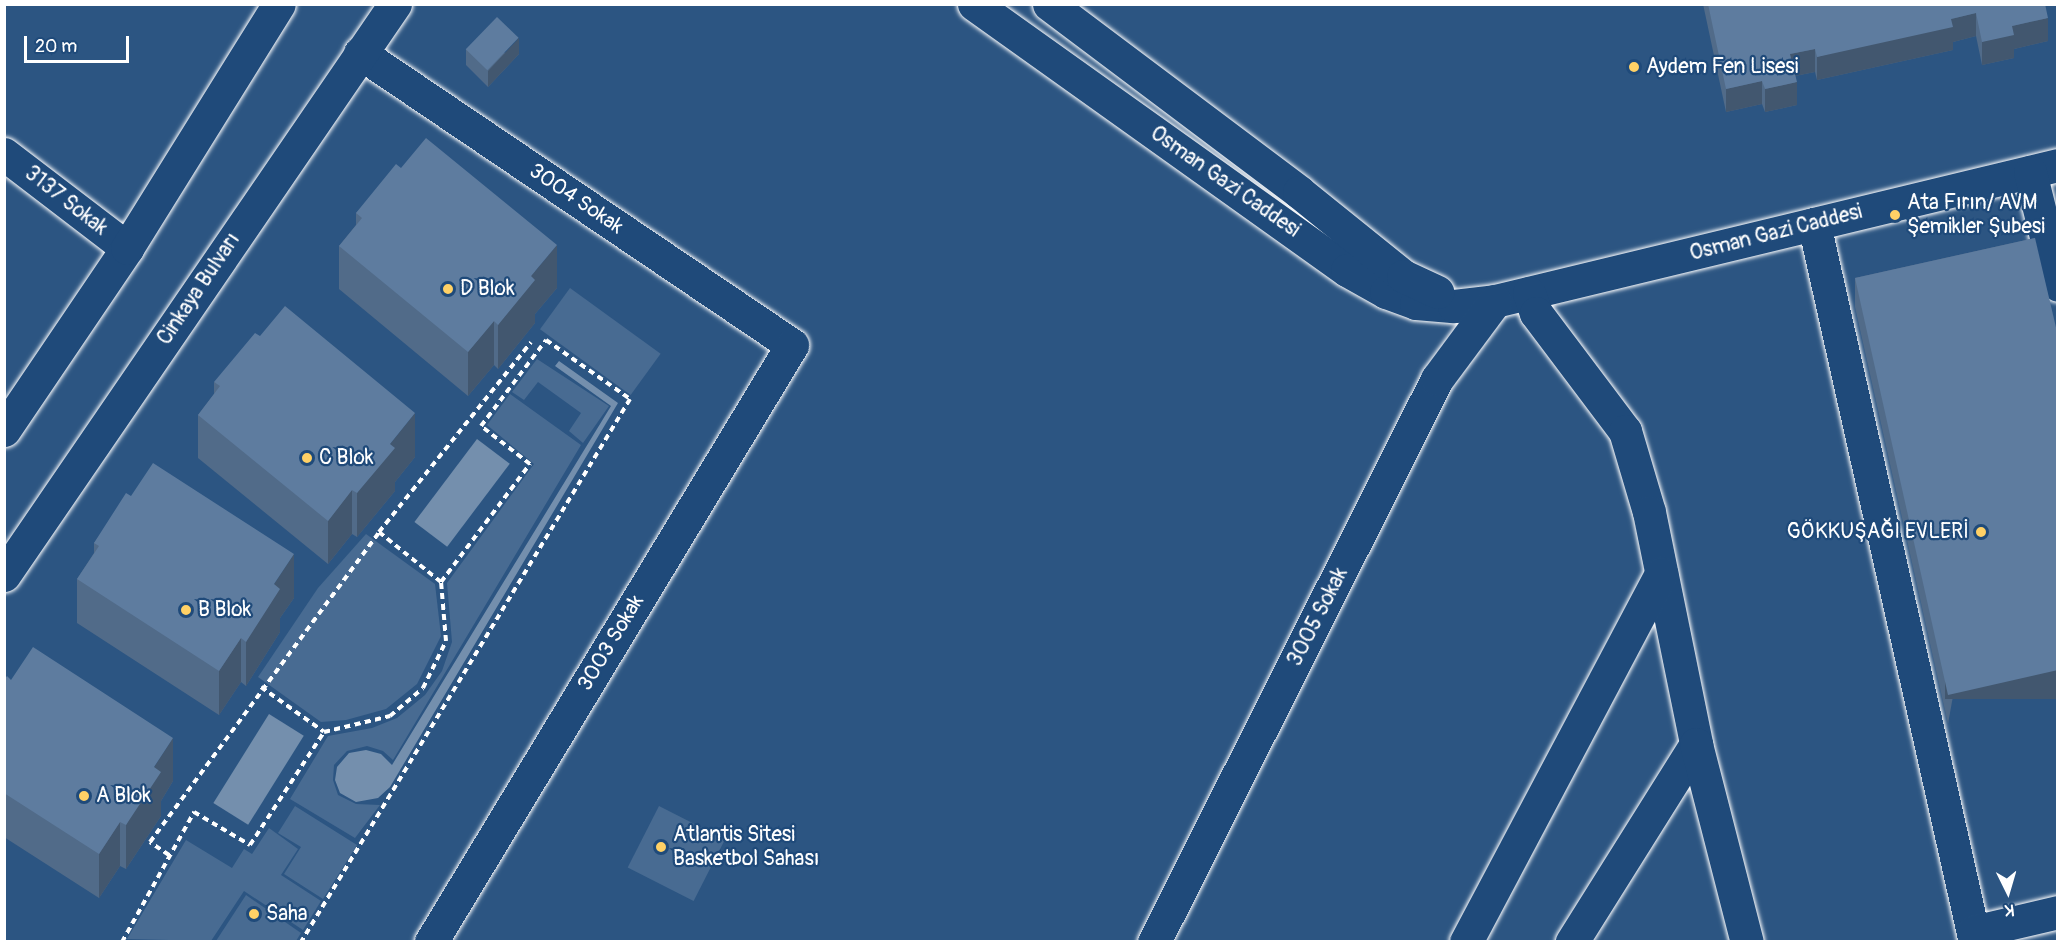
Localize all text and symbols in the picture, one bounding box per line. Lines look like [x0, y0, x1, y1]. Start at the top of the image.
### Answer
scale bar [27, 24, 132, 62]
text: 20 m [35, 35, 77, 58]
place label: Aydem Fen Lisesi [1646, 54, 1798, 80]
marker: Aydem Fen Lisesi [1627, 60, 1641, 74]
street label: Osman Gazi Caddesi [1145, 121, 1305, 243]
street label: 3004 Sokak [524, 158, 628, 240]
street label: 3137 Sokak [20, 161, 112, 241]
place label: Ata Fırın/ AVM Şemikler Şubesi [1907, 190, 2045, 240]
street label: Osman Gazi Caddesi [1687, 199, 1865, 267]
marker: Ata Fırın/ AVM Şemikler Şubesi [1888, 208, 1902, 222]
street label: Cinkaya Bulvarı [152, 228, 246, 350]
place label: D Blok [460, 276, 515, 302]
marker: D Blok [441, 282, 455, 296]
place label: C Blok [319, 445, 373, 471]
marker: C Blok [300, 451, 314, 465]
place label: GÖKKUŞAĞI EVLERİ [1787, 519, 1969, 545]
marker: GÖKKUŞAĞI EVLERİ [1974, 525, 1988, 539]
street label: 3005 Sokak [1282, 564, 1354, 670]
street label: 3003 Sokak [573, 590, 649, 696]
place label: B Blok [198, 597, 251, 623]
marker: B Blok [179, 603, 193, 617]
place label: A Blok [96, 783, 151, 809]
marker: A Blok [77, 789, 91, 803]
place label: Atlantis Sitesi Basketbol Sahası [673, 822, 819, 872]
marker: Atlantis Sitesi Basketbol Sahası [654, 840, 668, 854]
north arrow [1978, 862, 2038, 922]
text: K [2004, 900, 2015, 920]
place label: Saha [266, 901, 308, 927]
marker: Saha [247, 907, 261, 921]

